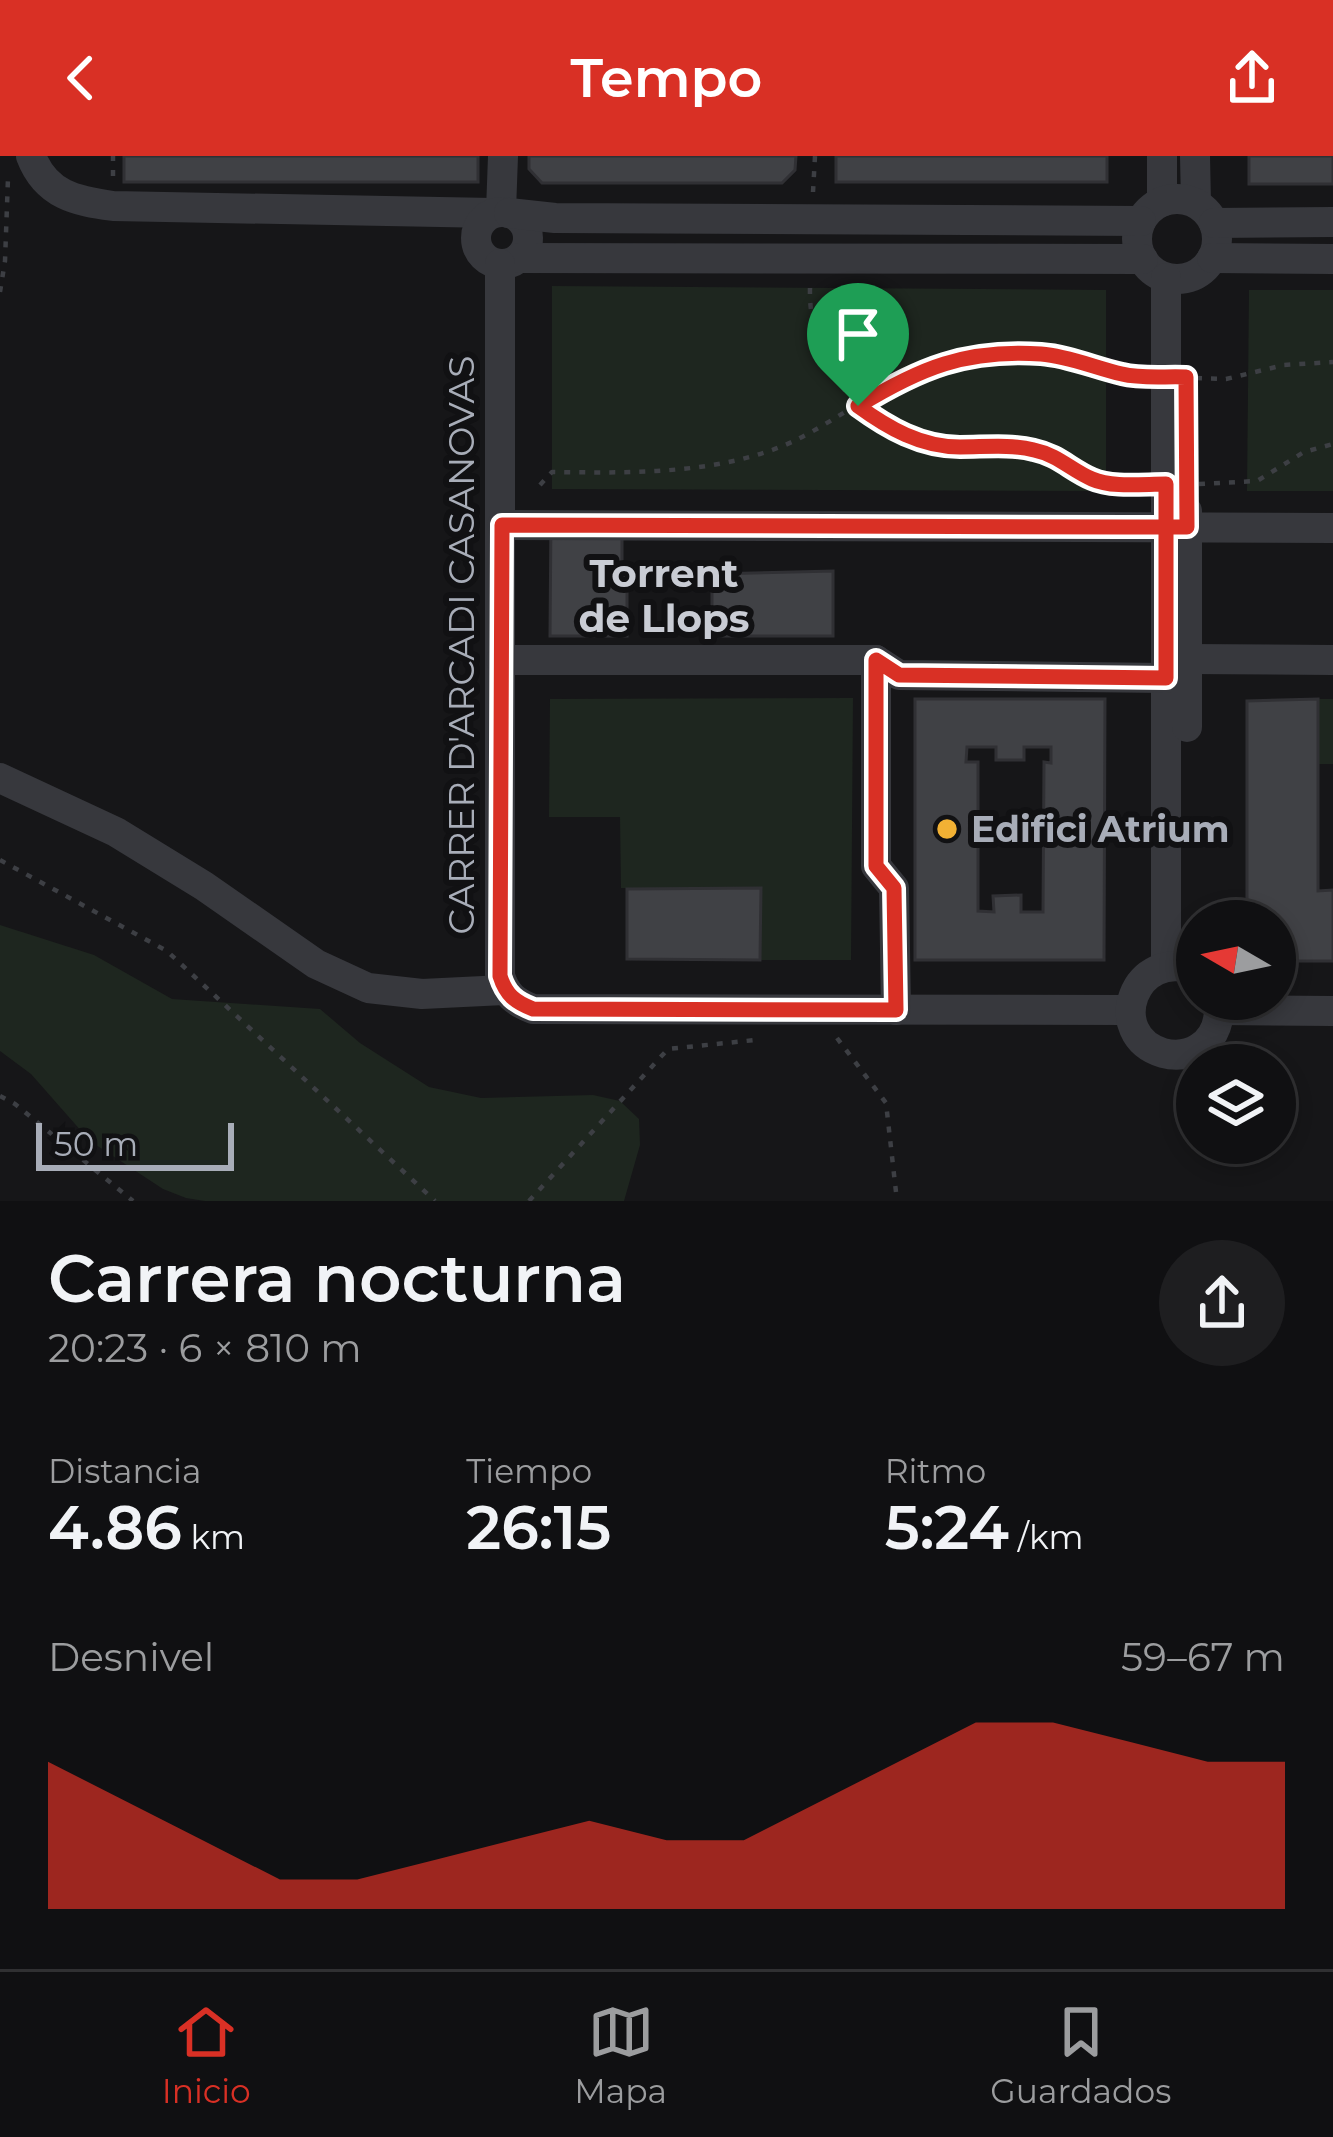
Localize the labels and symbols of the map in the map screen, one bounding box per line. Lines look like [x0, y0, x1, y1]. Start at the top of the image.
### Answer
pin [807, 283, 909, 406]
street label: CARRER D'ARCADI CASANOVAS [439, 356, 483, 934]
district label: Torrent de Llops [578, 549, 750, 642]
place label: Edifici Atrium [971, 807, 1230, 851]
marker: Edifici Atrium [934, 816, 960, 842]
north arrow [1176, 900, 1296, 1020]
scale bar [36, 1117, 234, 1170]

